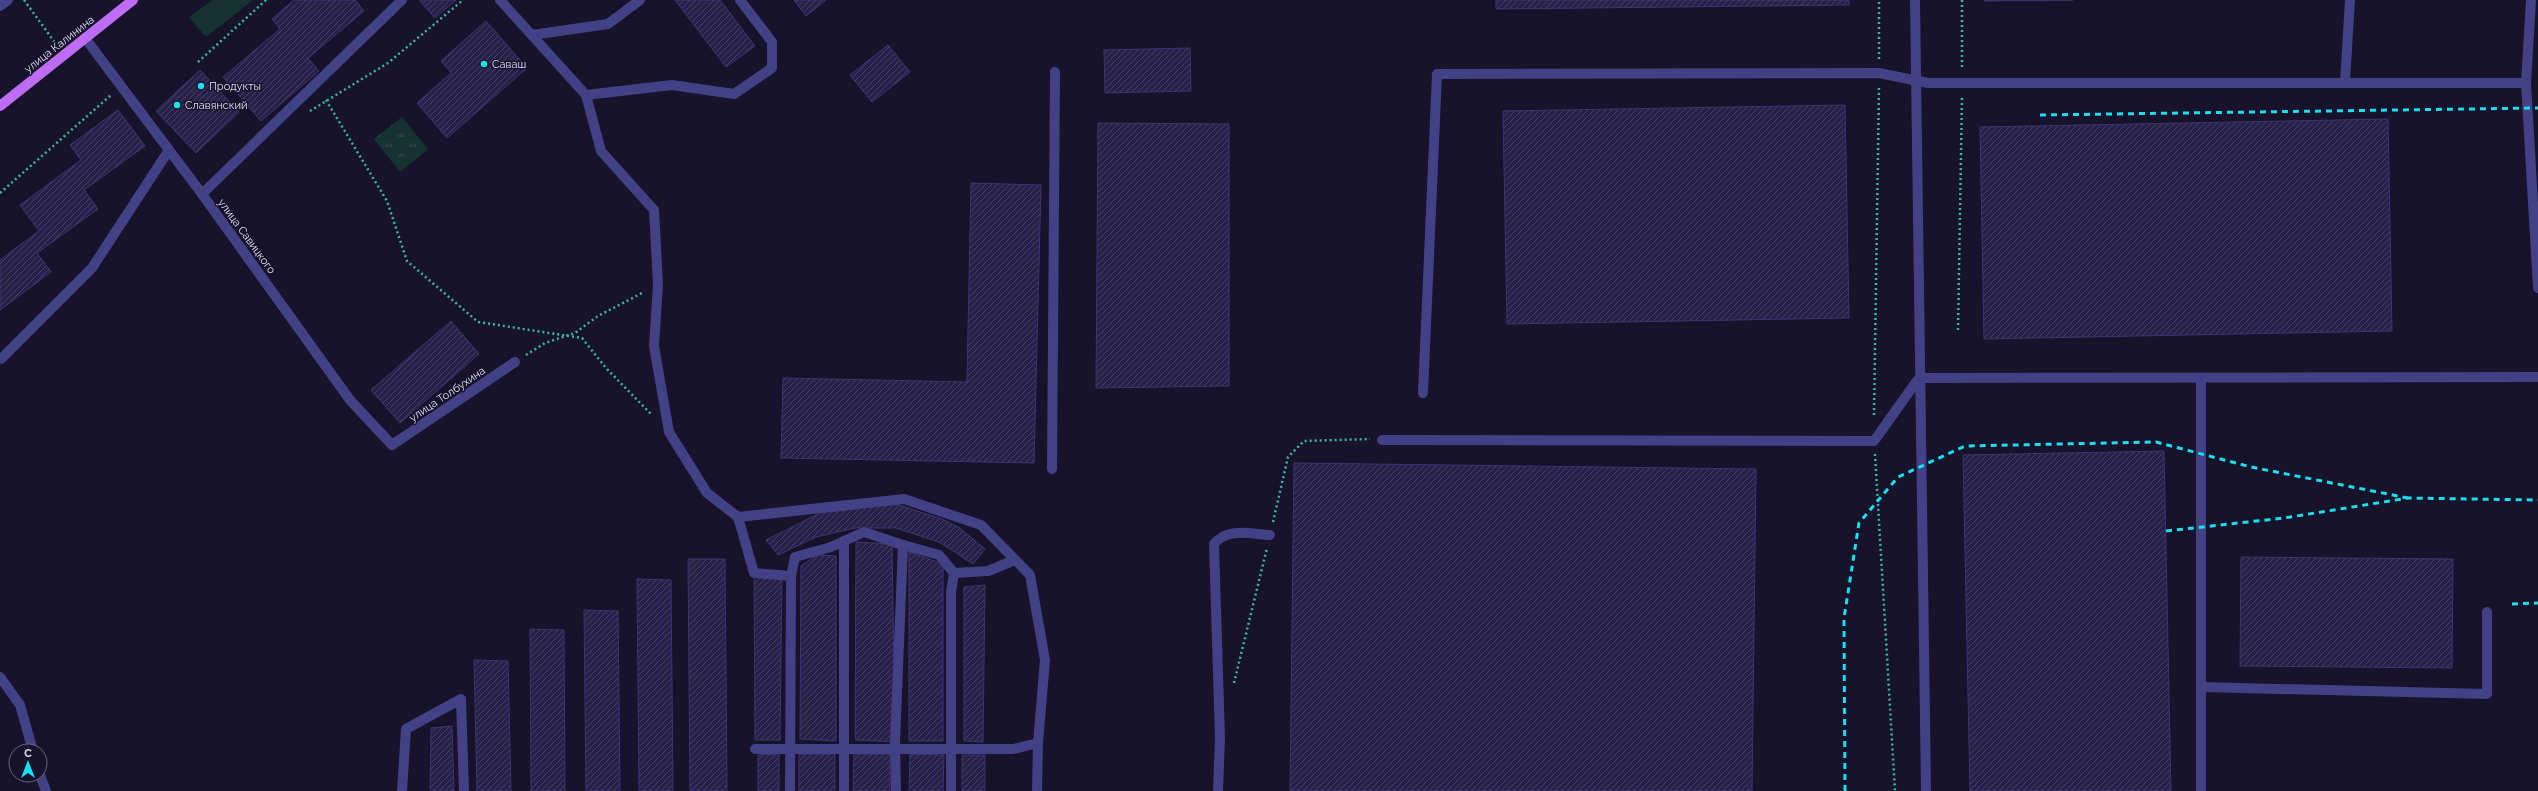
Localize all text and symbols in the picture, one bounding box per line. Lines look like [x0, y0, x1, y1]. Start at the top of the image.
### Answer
street label: улица Калинина [22, 13, 97, 76]
place label: Саваш [492, 58, 526, 71]
marker: Саваш [479, 59, 489, 69]
place label: Продукты [209, 80, 261, 93]
marker: Продукты [196, 81, 206, 91]
place label: Славянский [185, 99, 248, 112]
marker: Славянский [172, 100, 182, 110]
street label: улица Савицкого [215, 196, 278, 277]
street label: улица Толбухина [407, 364, 488, 425]
north arrow [8, 743, 48, 783]
text: С [24, 747, 32, 760]

